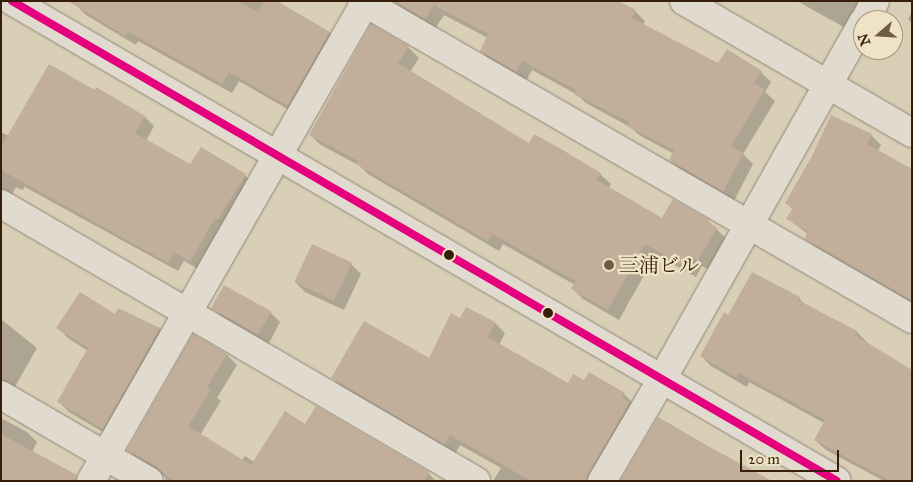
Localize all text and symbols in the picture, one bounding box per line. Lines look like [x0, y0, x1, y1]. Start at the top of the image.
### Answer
north arrow [853, 10, 903, 60]
text: N [854, 31, 874, 48]
unlabelled marker [444, 250, 454, 260]
place label: 三浦ビル [619, 253, 699, 277]
marker: 三浦ビル [603, 259, 615, 271]
unlabelled marker [543, 308, 553, 318]
scale bar [743, 440, 842, 472]
text: 20 m [748, 450, 780, 468]

